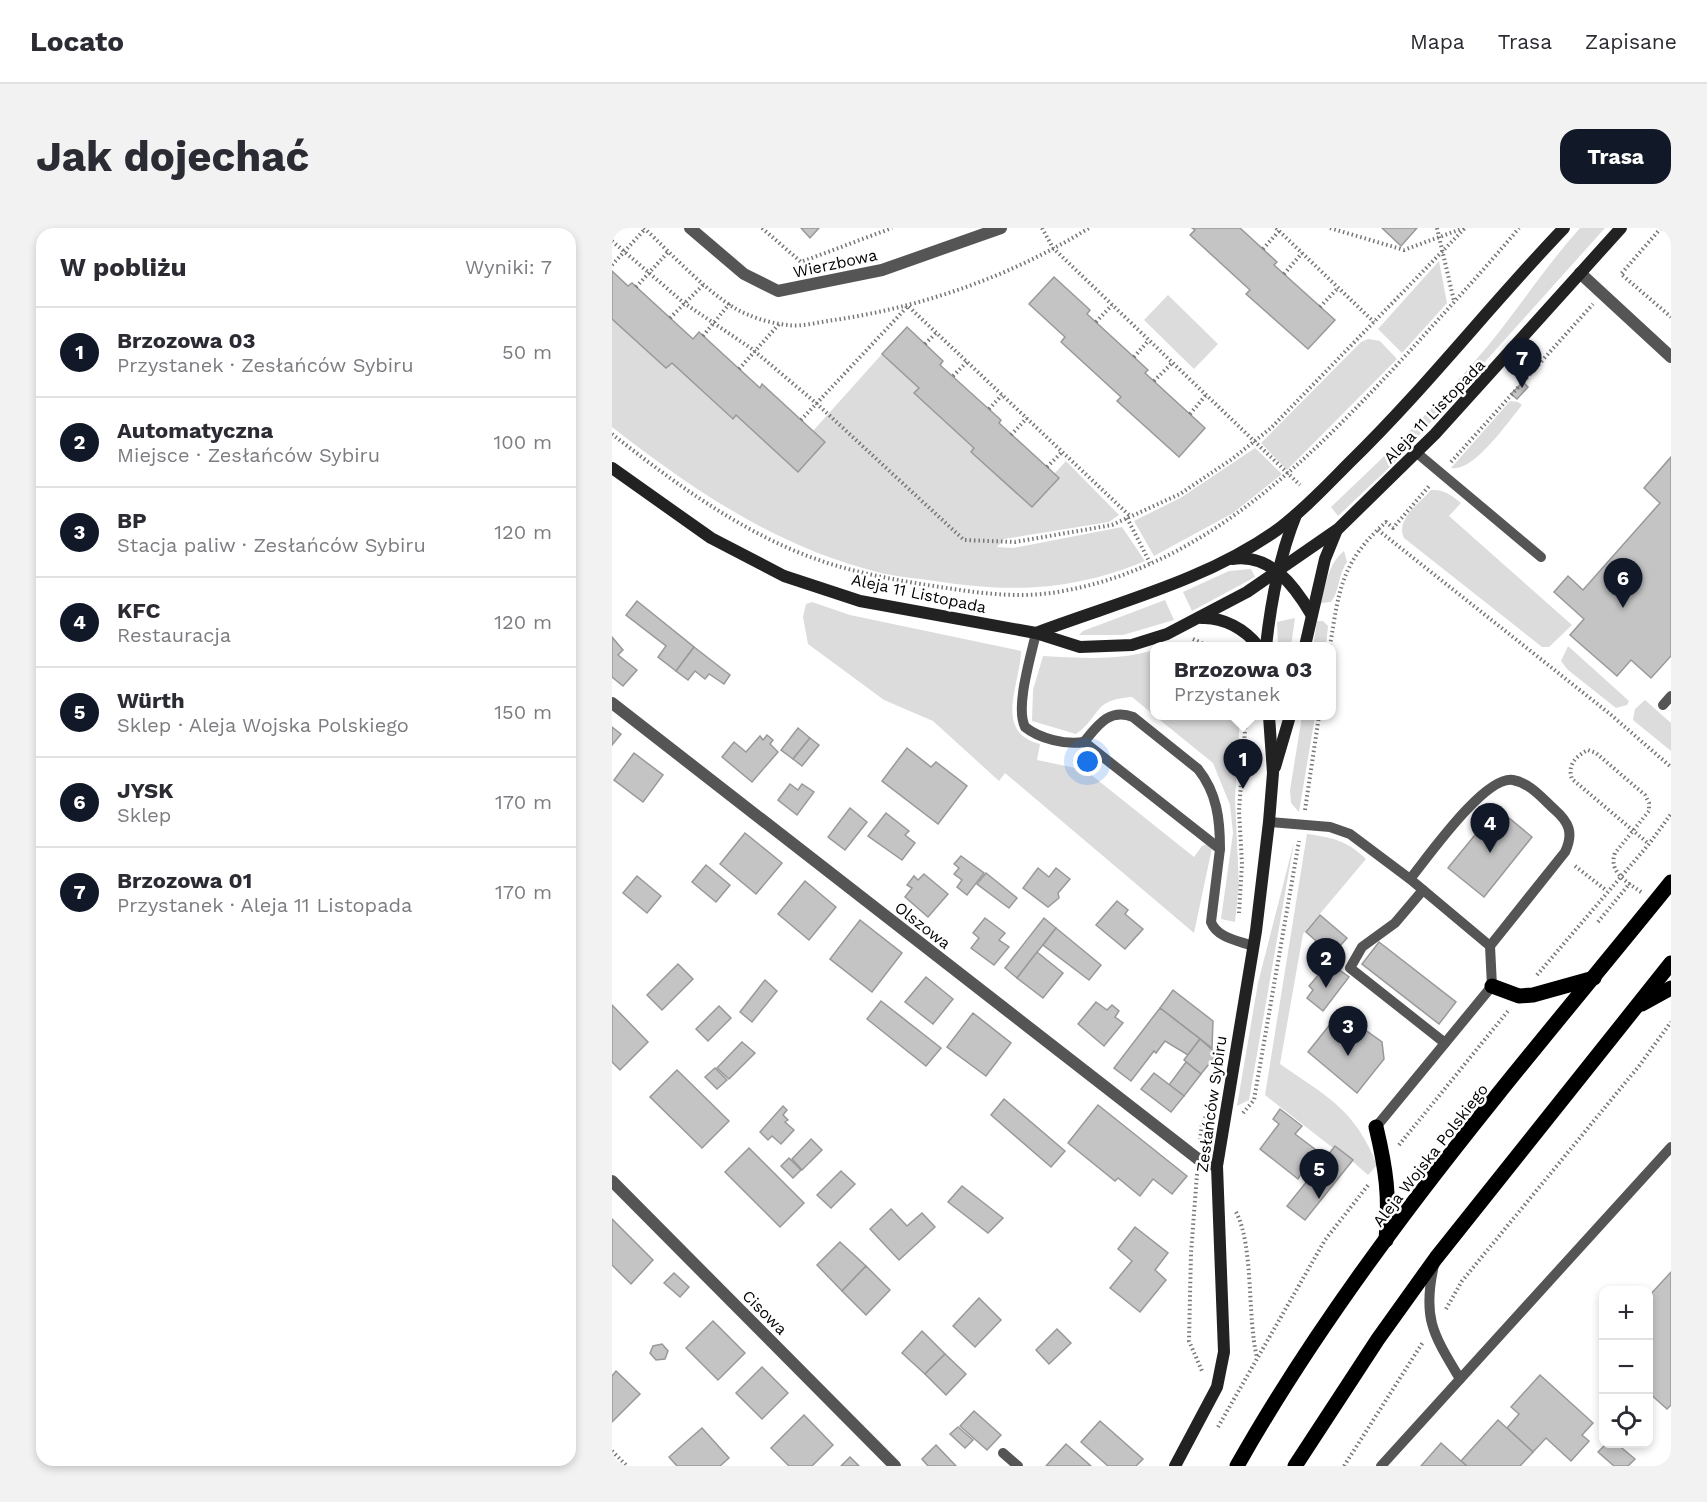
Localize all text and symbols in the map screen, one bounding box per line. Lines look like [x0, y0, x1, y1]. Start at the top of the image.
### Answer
text: Locato [30, 25, 124, 58]
text: Mapa [1410, 29, 1465, 54]
text: Trasa [1498, 29, 1552, 54]
text: Zapisane [1585, 29, 1677, 54]
button: Trasa [1560, 129, 1671, 184]
text: Jak dojechać [36, 132, 309, 181]
street label: Wierzbowa [791, 245, 879, 282]
text: W pobliżu [60, 252, 187, 282]
text: Wyniki: 7 [465, 255, 552, 279]
text: Brzozowa 03 [117, 328, 256, 353]
pin: 7 [1502, 338, 1542, 388]
text: 1 [75, 340, 84, 364]
text: 50 m [502, 340, 552, 364]
text: Przystanek · Zesłańców Sybiru [117, 353, 414, 377]
street label: Aleja 11 Listopada [1380, 355, 1489, 467]
text: Automatyczna [117, 418, 273, 443]
text: 2 [74, 430, 85, 454]
text: 100 m [493, 430, 552, 454]
text: Miejsce · Zesłańców Sybiru [117, 443, 380, 467]
text: BP [117, 508, 147, 533]
text: 3 [74, 520, 85, 544]
text: 120 m [494, 520, 552, 544]
text: Stacja paliw · Zesłańców Sybiru [117, 533, 426, 557]
pin: 6 [1604, 558, 1642, 608]
street label: Aleja 11 Listopada [850, 570, 988, 617]
text: KFC [117, 598, 161, 623]
text: 4 [73, 610, 86, 634]
text: 120 m [494, 610, 552, 634]
text: Restauracja [117, 623, 231, 647]
popup [1150, 642, 1336, 720]
text: Brzozowa 03 [1174, 657, 1312, 682]
text: Przystanek [1174, 682, 1280, 706]
text: Würth [117, 688, 185, 713]
text: 5 [74, 700, 85, 724]
text: 150 m [494, 700, 552, 724]
text: Sklep · Aleja Wojska Polskiego [117, 713, 409, 737]
pin: 1 [1224, 740, 1262, 789]
your location [1073, 747, 1102, 776]
text: JYSK [117, 778, 174, 803]
text: 6 [73, 790, 86, 814]
text: 170 m [495, 790, 552, 814]
text: Sklep [117, 803, 171, 827]
pin: 4 [1470, 804, 1510, 853]
text: Brzozowa 01 [117, 868, 252, 893]
text: 7 [73, 880, 86, 904]
text: 170 m [495, 880, 552, 904]
text: Przystanek · Aleja 11 Listopada [117, 893, 412, 917]
street label: Olszowa [891, 898, 954, 953]
pin: 2 [1306, 938, 1346, 988]
pin: 3 [1328, 1006, 1368, 1056]
street label: Zesłańców Sybiru [1192, 1034, 1230, 1174]
street label: Aleja Wojska Polskiego [1369, 1080, 1492, 1231]
pin: 5 [1300, 1150, 1338, 1199]
street label: Cisowa [738, 1286, 791, 1339]
map controls [1599, 1286, 1653, 1448]
button: + [1599, 1286, 1653, 1340]
button: − [1599, 1340, 1653, 1394]
button: locate [1599, 1394, 1653, 1448]

